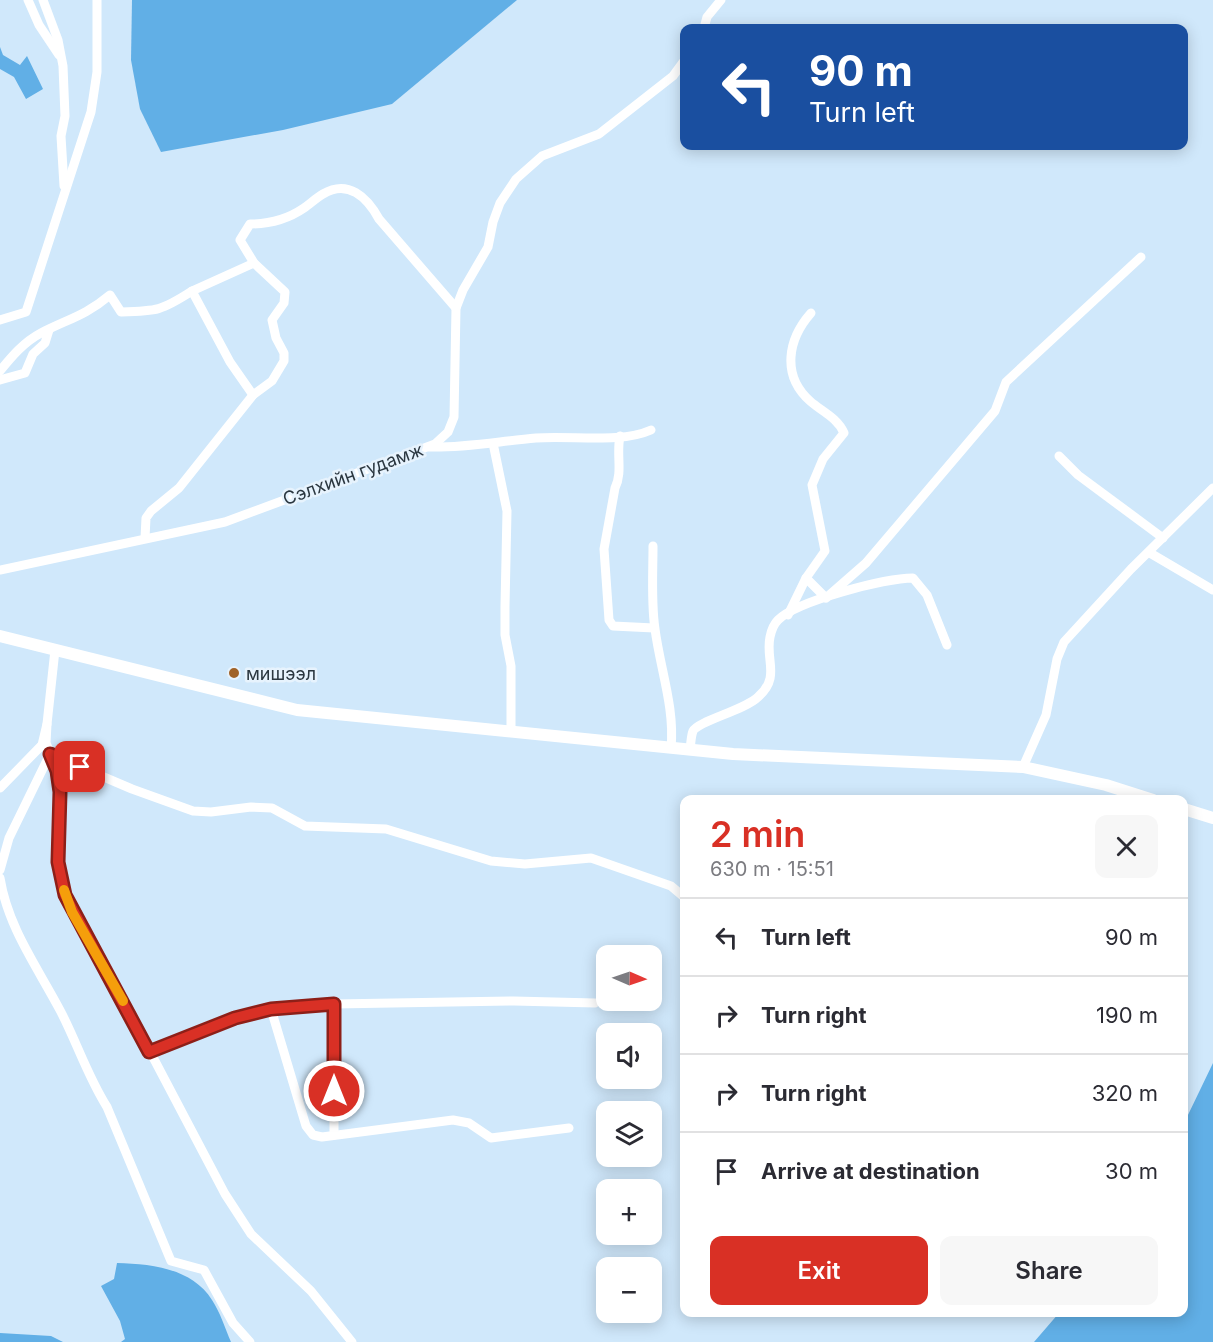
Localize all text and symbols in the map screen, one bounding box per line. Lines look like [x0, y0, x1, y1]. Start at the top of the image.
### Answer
text: 90 m [809, 45, 913, 96]
icon: left [710, 48, 788, 126]
text: Turn left [809, 96, 915, 129]
street label: Сэлхийн гудамж [280, 439, 426, 509]
place label: мишээл [246, 663, 316, 684]
marker: мишээл [227, 666, 241, 680]
pin [54, 741, 105, 792]
icon: arrive [63, 750, 96, 783]
text: 2 min [710, 812, 805, 856]
button: close [1095, 815, 1158, 878]
text: 630 m · 15:51 [710, 857, 834, 881]
icon: left [710, 921, 743, 954]
text: Turn left [761, 924, 851, 950]
text: 90 m [1105, 924, 1158, 950]
north arrow [596, 945, 662, 1011]
map controls [596, 945, 662, 1323]
icon: right [710, 999, 743, 1032]
text: Turn right [761, 1002, 867, 1028]
text: 190 m [1096, 1002, 1158, 1028]
button: sound [596, 1023, 662, 1089]
position arrow [302, 1059, 366, 1123]
icon: right [710, 1077, 743, 1110]
text: Turn right [761, 1080, 867, 1106]
text: 320 m [1092, 1080, 1158, 1106]
button: layers [596, 1101, 662, 1167]
icon: arrive [710, 1155, 743, 1188]
text: Arrive at destination [761, 1158, 980, 1184]
text: 30 m [1105, 1158, 1158, 1184]
button: + [596, 1179, 662, 1245]
button: Exit [710, 1236, 928, 1305]
button: Share [940, 1236, 1158, 1305]
button: − [596, 1257, 662, 1323]

